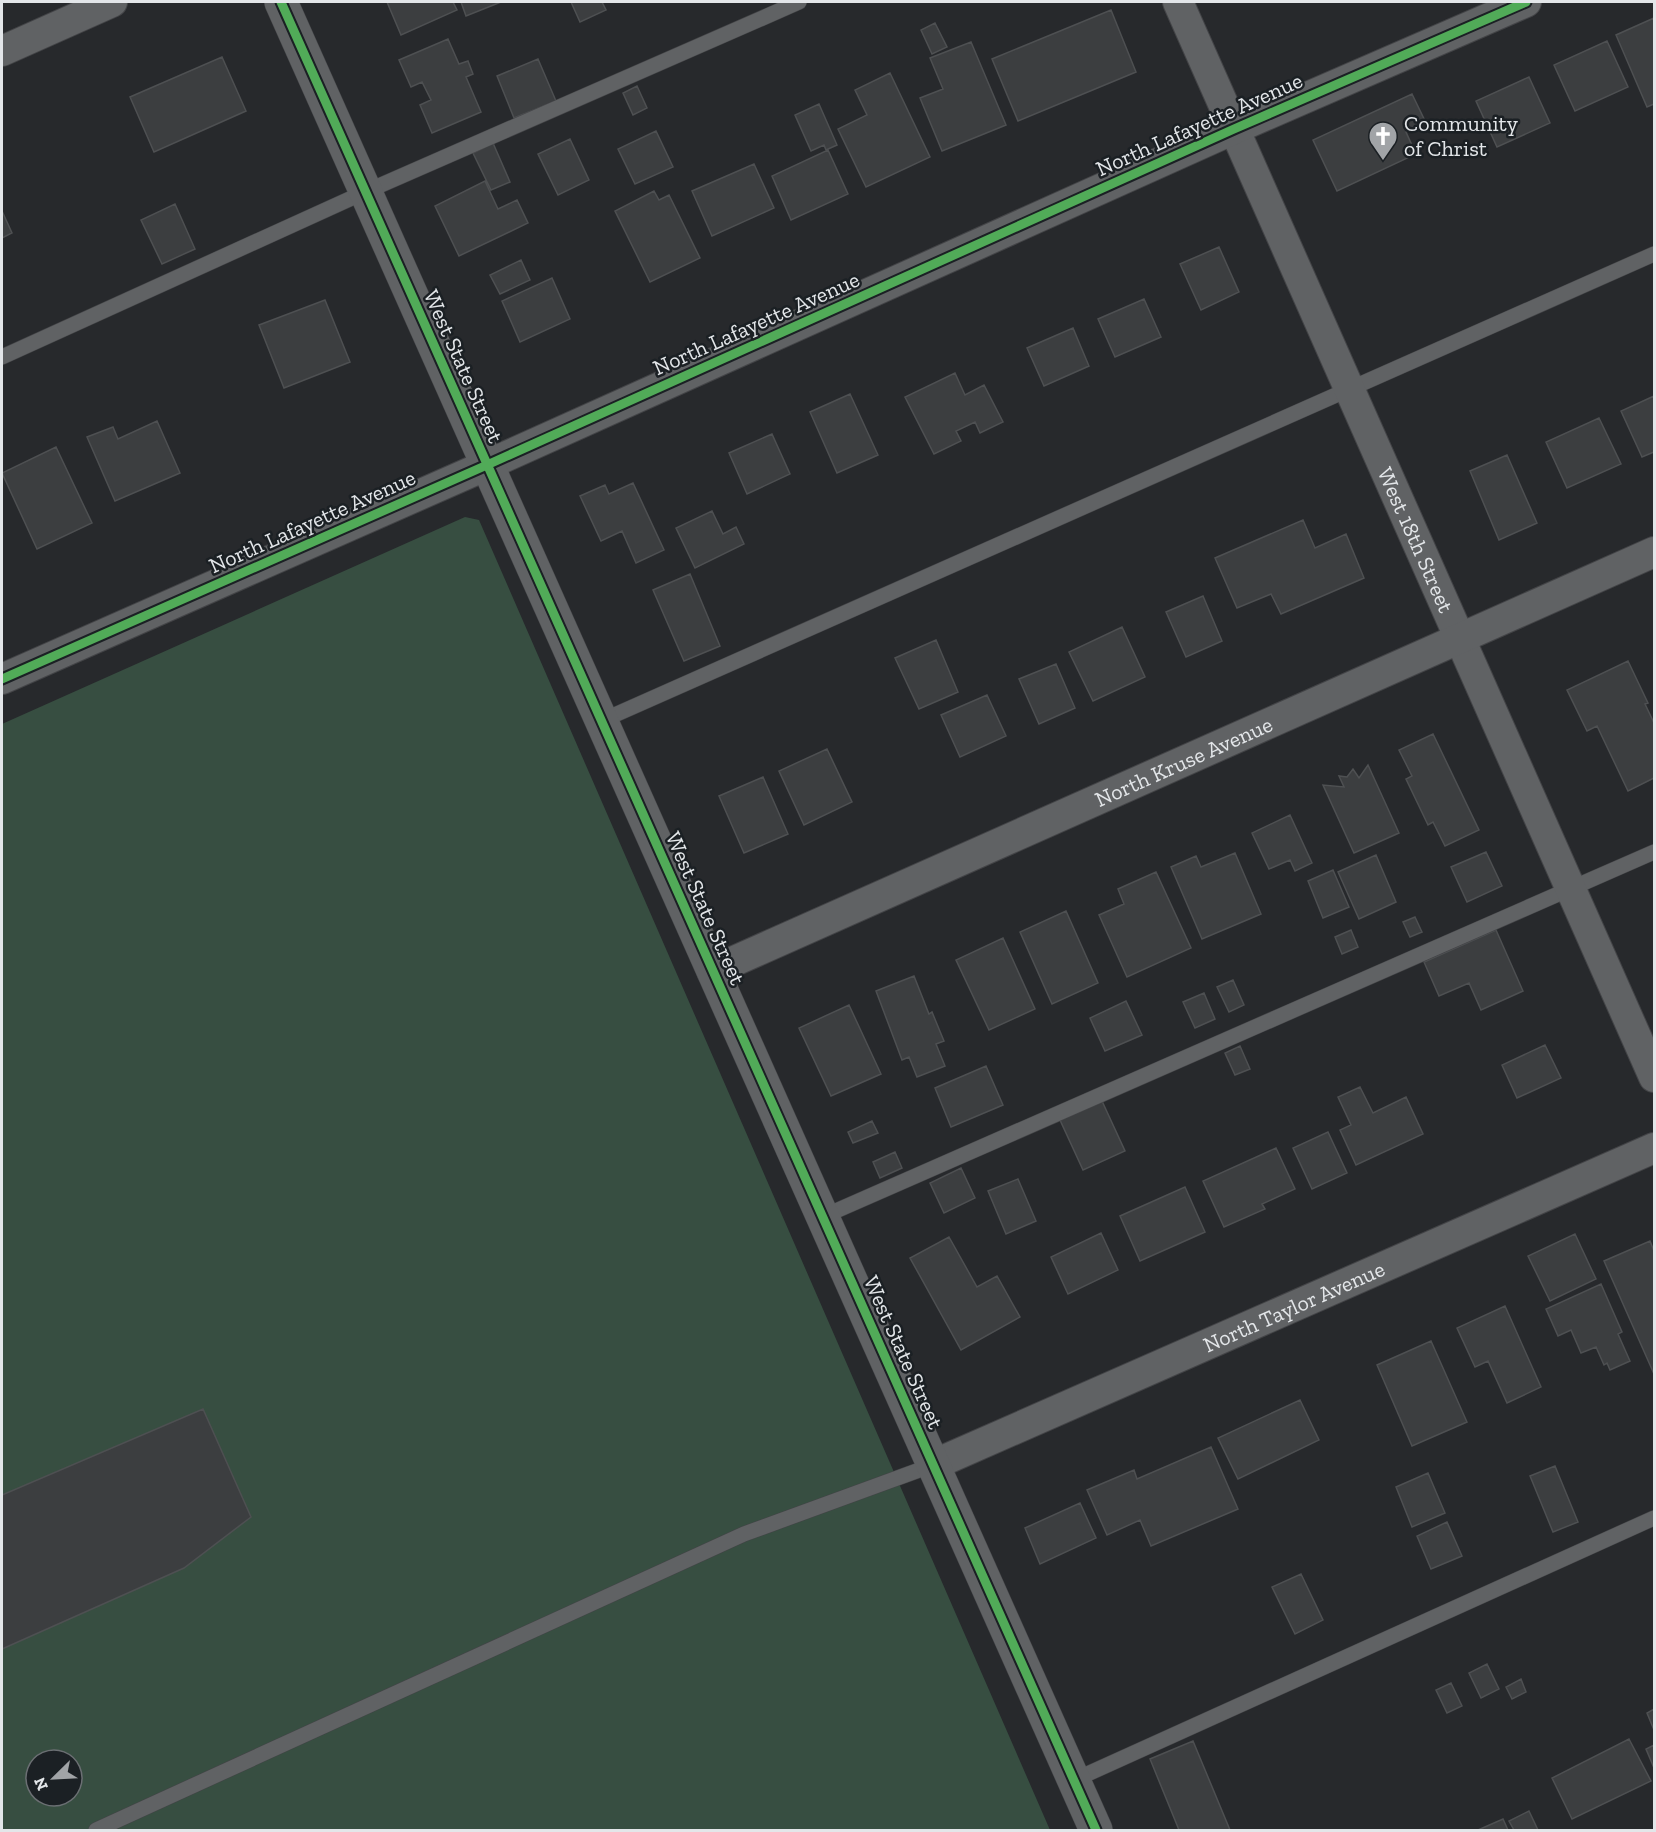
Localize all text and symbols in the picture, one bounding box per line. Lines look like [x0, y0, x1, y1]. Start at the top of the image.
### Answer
street label: North Lafayette Avenue [1092, 67, 1307, 182]
place label: Community of Christ [1404, 110, 1519, 162]
church icon: Community of Christ [1367, 120, 1399, 162]
street label: North Lafayette Avenue [649, 266, 864, 381]
street label: West State Street [418, 286, 510, 448]
street label: West 18th Street [1372, 463, 1460, 618]
street label: North Lafayette Avenue [205, 464, 420, 579]
street label: North Kruse Avenue [1091, 711, 1277, 813]
street label: West State Street [660, 828, 752, 990]
street label: North Taylor Avenue [1199, 1255, 1389, 1359]
street label: West State Street [858, 1272, 950, 1434]
north arrow [24, 1748, 84, 1808]
text: N [30, 1774, 52, 1793]

